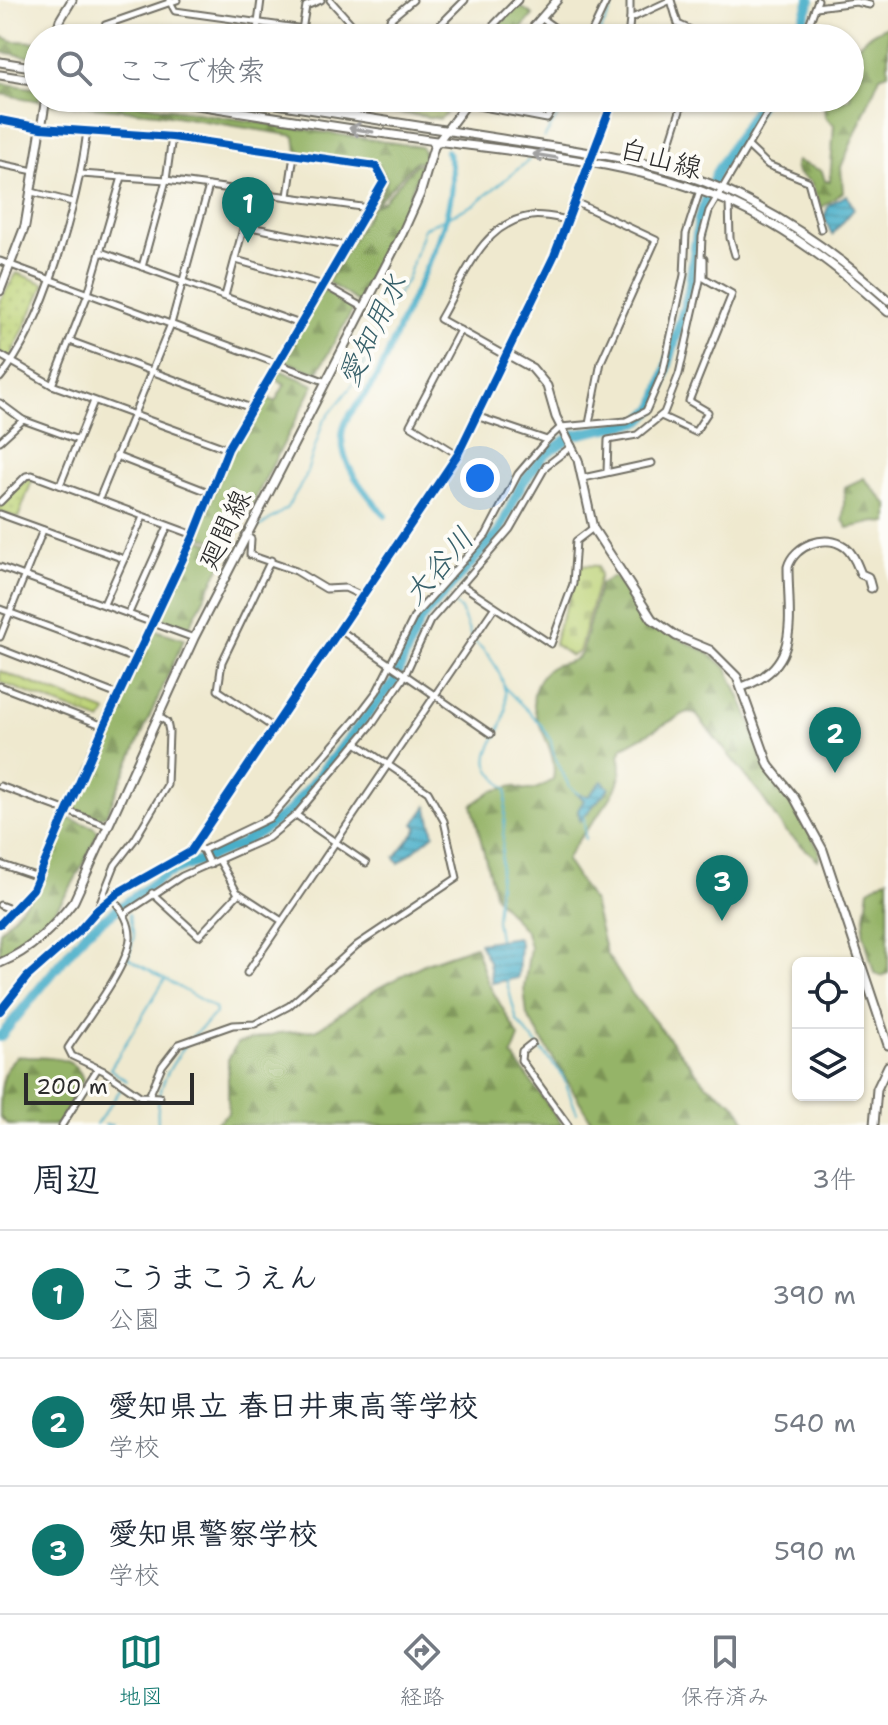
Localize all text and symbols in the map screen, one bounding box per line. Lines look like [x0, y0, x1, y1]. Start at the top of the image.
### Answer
search box [24, 24, 864, 112]
icon: search [52, 46, 96, 90]
text: ここで検索 [116, 50, 266, 91]
one-way arrow [349, 122, 374, 137]
street label: 白山線 [616, 129, 706, 187]
one-way arrow [532, 148, 558, 163]
pin: 1 [222, 177, 274, 243]
water label: 愛知用水 [327, 267, 417, 393]
your location [460, 458, 500, 498]
street label: 廻間線 [189, 483, 259, 575]
water label: 大谷川 [393, 519, 483, 613]
pin: 2 [809, 707, 861, 773]
pin: 3 [696, 855, 748, 921]
map controls [792, 957, 864, 1101]
button: locate [792, 957, 864, 1029]
button: layers [792, 1029, 864, 1101]
scale bar [24, 1069, 194, 1105]
text: 200 m [36, 1072, 108, 1101]
text: 周辺 [32, 1156, 100, 1202]
text: 3件 [812, 1161, 856, 1196]
text: こうまこうえん [108, 1257, 318, 1298]
text: 1 [52, 1277, 64, 1312]
text: 390 m [772, 1277, 856, 1312]
text: 公園 [108, 1301, 160, 1336]
text: 愛知県立 春日井東高等学校 [108, 1385, 478, 1426]
text: 2 [49, 1405, 67, 1440]
text: 540 m [773, 1405, 856, 1440]
text: 学校 [108, 1429, 160, 1464]
text: 愛知県警察学校 [108, 1513, 318, 1554]
text: 3 [49, 1533, 67, 1568]
text: 590 m [774, 1533, 856, 1568]
text: 学校 [108, 1557, 160, 1592]
tab: 地図 [119, 1630, 163, 1711]
tab: 経路 [400, 1630, 444, 1711]
tab: 保存済み [681, 1630, 769, 1711]

